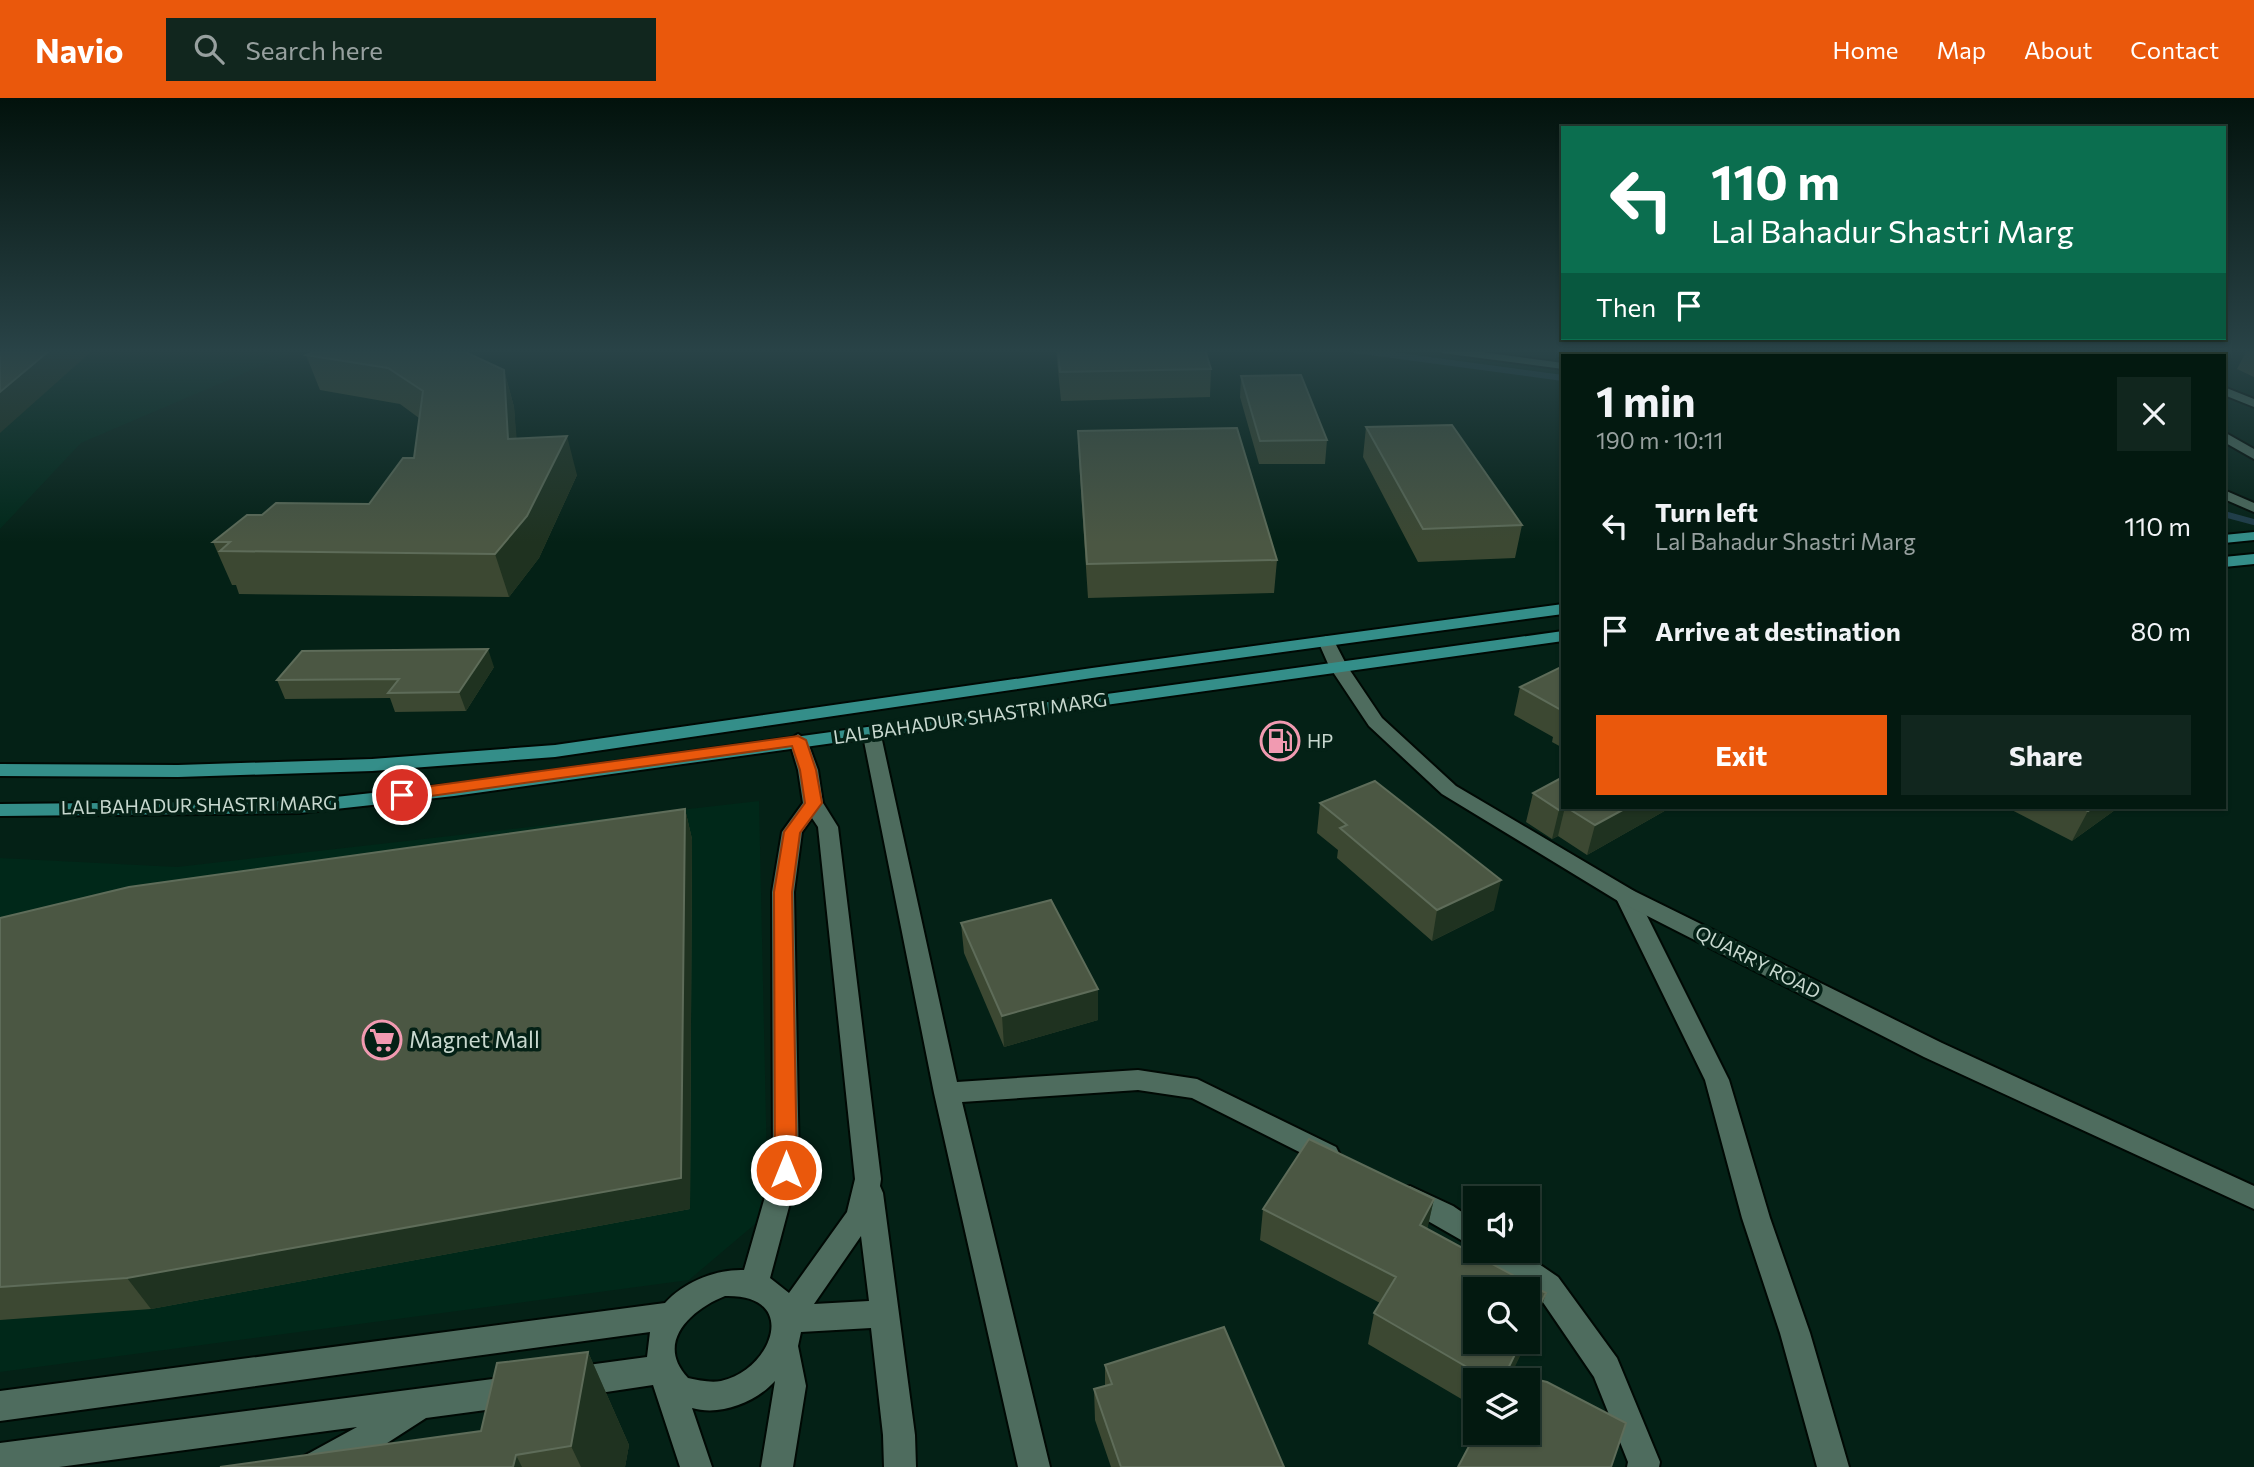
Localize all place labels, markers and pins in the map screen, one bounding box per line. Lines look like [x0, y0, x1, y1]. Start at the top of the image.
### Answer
fuel station icon: HP [1259, 720, 1301, 762]
place label: HP [1307, 729, 1333, 752]
pin [372, 765, 432, 825]
supermarket icon: Magnet Mall [361, 1019, 403, 1061]
place label: Magnet Mall [409, 1025, 540, 1053]

